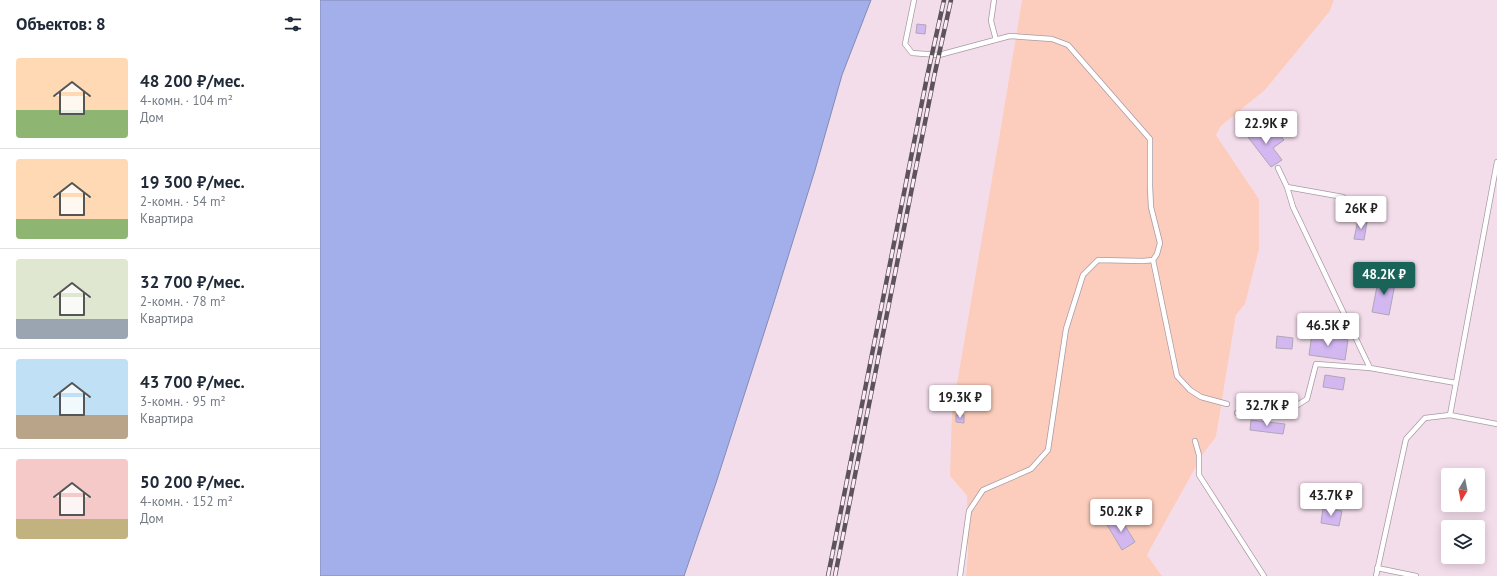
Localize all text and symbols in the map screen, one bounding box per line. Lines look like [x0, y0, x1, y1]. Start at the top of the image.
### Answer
text: Объектов: 8 [16, 13, 106, 35]
icon: filters [282, 13, 304, 35]
text: 48 200 ₽/мес. [140, 70, 245, 92]
icon: home [48, 74, 96, 122]
text: 4-комн. · 104 m² [140, 92, 233, 109]
text: Дом [140, 109, 164, 126]
pin: 22.9K ₽ [1229, 111, 1303, 145]
text: 22.9K ₽ [1244, 115, 1288, 132]
text: 19 300 ₽/мес. [140, 171, 245, 193]
icon: home [48, 175, 96, 223]
text: 2-комн. · 54 m² [140, 193, 226, 210]
pin: 26K ₽ [1333, 196, 1389, 230]
text: 26K ₽ [1344, 200, 1378, 217]
text: Квартира [140, 210, 193, 227]
pin: 48.2K ₽ [1347, 262, 1421, 296]
text: 48.2K ₽ [1362, 266, 1406, 283]
text: 32 700 ₽/мес. [140, 271, 245, 293]
icon: home [48, 275, 96, 323]
text: 2-комн. · 78 m² [140, 293, 226, 310]
text: Квартира [140, 310, 193, 327]
pin: 46.5K ₽ [1291, 313, 1365, 347]
text: 46.5K ₽ [1306, 317, 1350, 334]
text: 43 700 ₽/мес. [140, 371, 245, 393]
icon: home [48, 375, 96, 423]
pin: 19.3K ₽ [923, 385, 997, 419]
text: 19.3K ₽ [938, 389, 982, 406]
text: 3-комн. · 95 m² [140, 393, 226, 410]
pin: 32.7K ₽ [1230, 393, 1304, 427]
text: 32.7K ₽ [1245, 397, 1289, 414]
text: Квартира [140, 410, 193, 427]
north arrow [1441, 468, 1485, 512]
map controls [1441, 468, 1485, 564]
text: 50 200 ₽/мес. [140, 471, 245, 493]
icon: home [48, 475, 96, 523]
pin: 43.7K ₽ [1294, 483, 1368, 517]
text: 43.7K ₽ [1309, 487, 1353, 504]
text: 4-комн. · 152 m² [140, 493, 233, 510]
pin: 50.2K ₽ [1084, 499, 1158, 533]
text: 50.2K ₽ [1099, 503, 1143, 520]
text: Дом [140, 510, 164, 527]
button: layers [1441, 520, 1485, 564]

